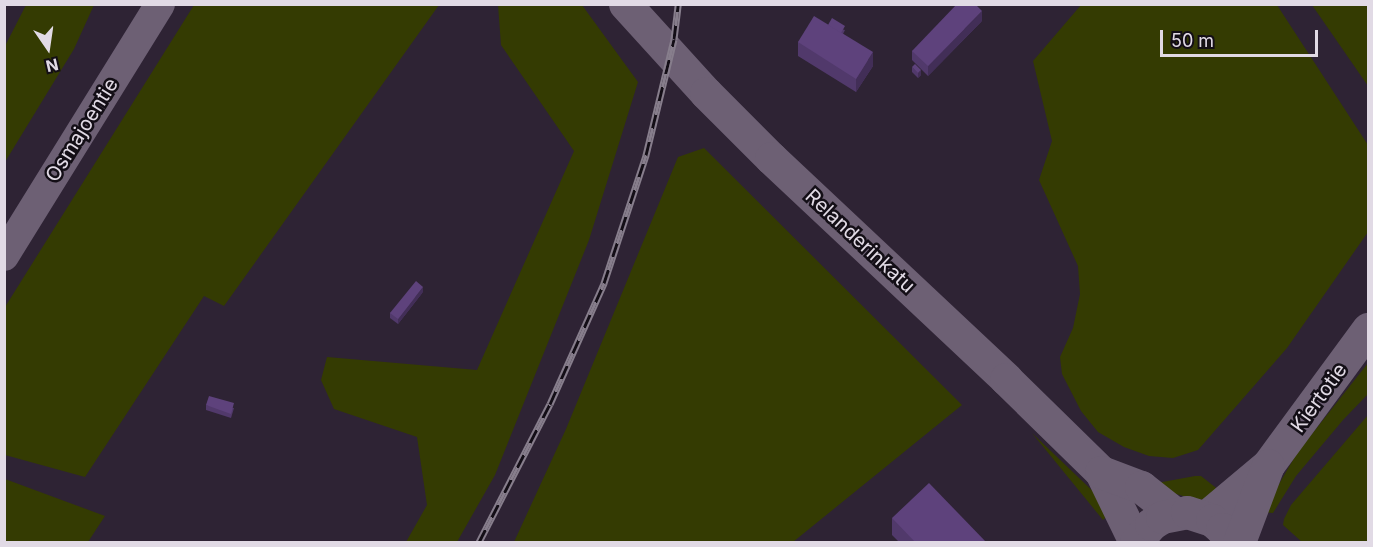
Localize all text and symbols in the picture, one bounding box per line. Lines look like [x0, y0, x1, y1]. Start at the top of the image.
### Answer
north arrow [18, 18, 78, 78]
scale bar [1163, 18, 1320, 56]
text: 50 m [1171, 30, 1214, 51]
text: N [44, 54, 60, 77]
street label: Osmajoentie [41, 74, 123, 186]
street label: Relanderinkatu [800, 184, 920, 298]
street label: Kiertotie [1286, 359, 1352, 437]

